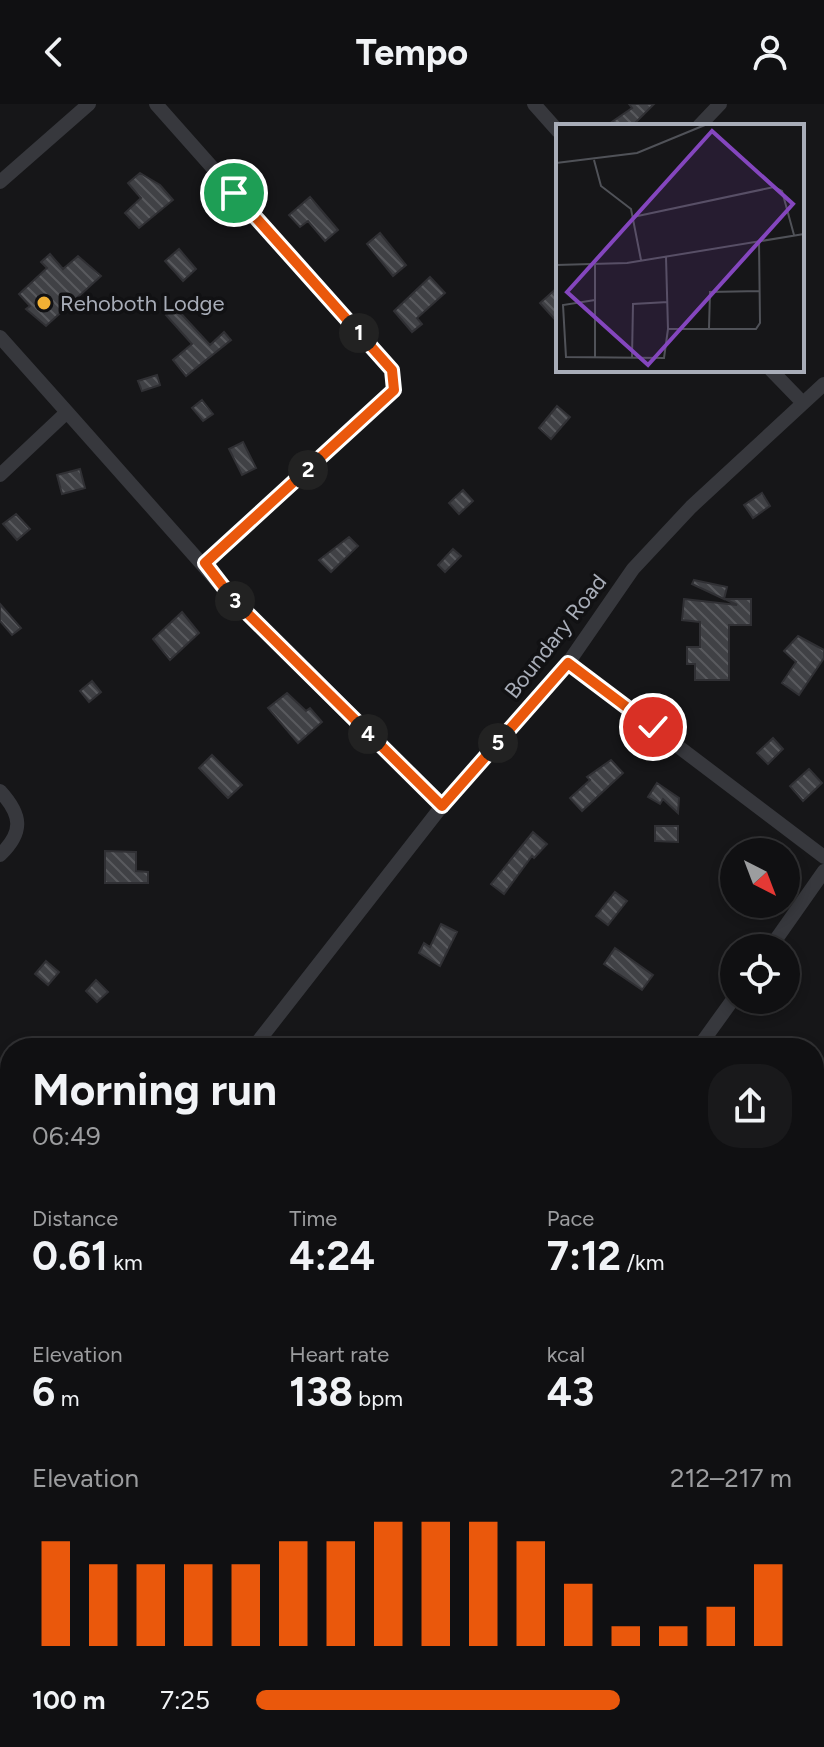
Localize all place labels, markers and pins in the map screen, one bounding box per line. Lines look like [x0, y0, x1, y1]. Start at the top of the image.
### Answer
pin [200, 159, 268, 227]
place label: Rehoboth Lodge [60, 290, 225, 317]
marker: Rehoboth Lodge [35, 294, 53, 312]
pin: 1 [339, 313, 379, 353]
pin: 2 [288, 450, 328, 490]
pin: 3 [215, 581, 255, 621]
pin [619, 693, 687, 761]
pin: 4 [348, 714, 388, 754]
pin: 5 [478, 723, 518, 763]

